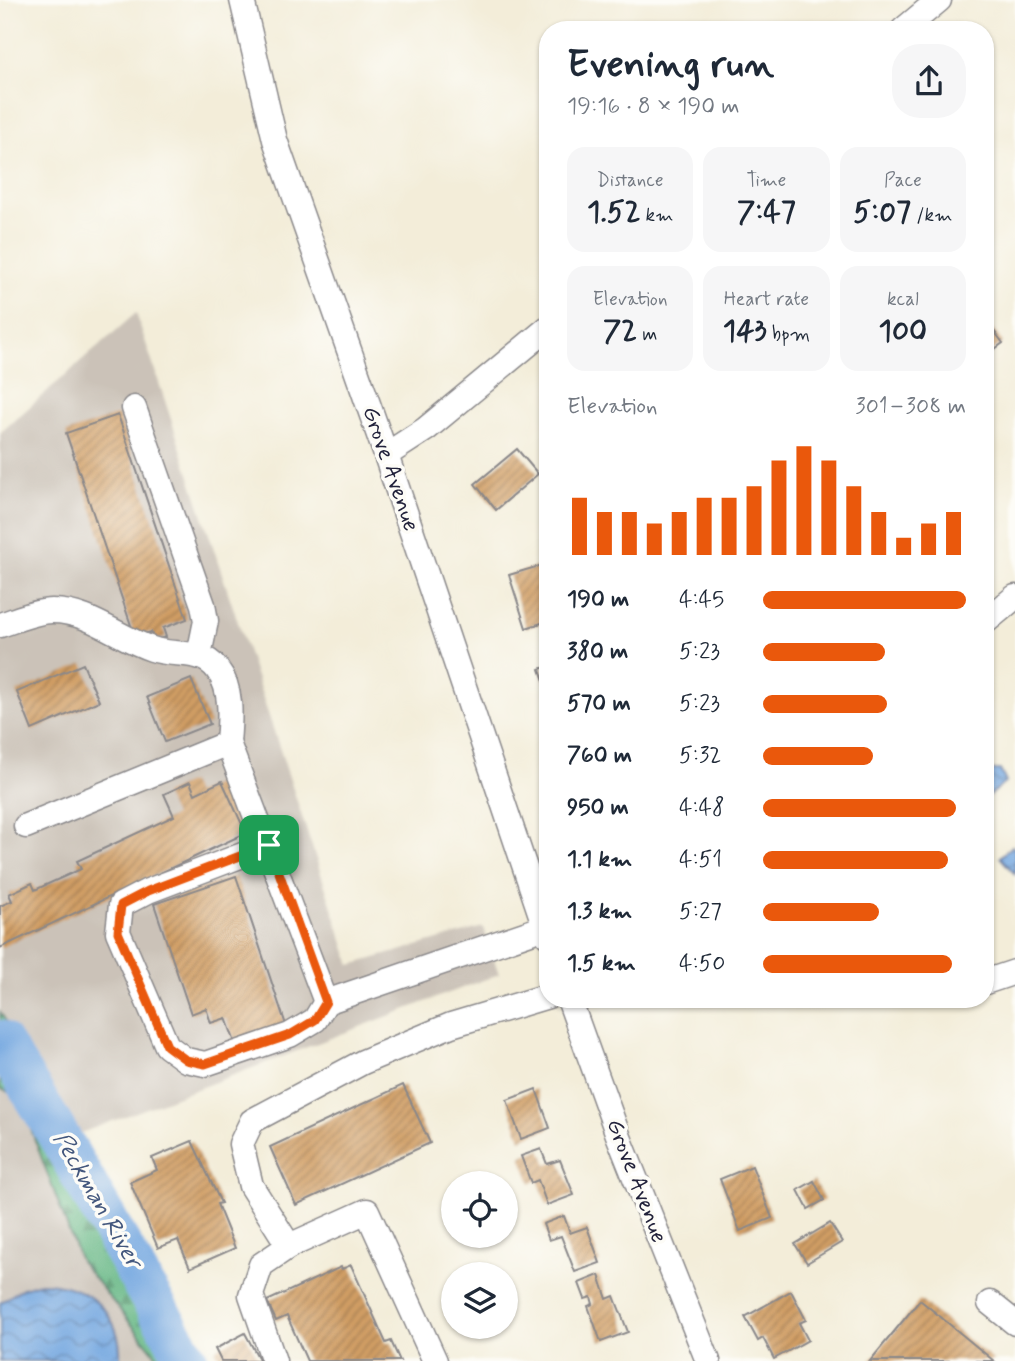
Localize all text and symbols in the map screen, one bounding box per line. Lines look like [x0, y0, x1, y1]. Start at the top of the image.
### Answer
text: Evening run [567, 41, 774, 90]
button: share [892, 44, 966, 118]
text: 19:16 · 8 × 190 m [567, 92, 740, 122]
text: Distance [597, 168, 664, 193]
text: Time [747, 168, 786, 193]
text: Pace [884, 168, 922, 193]
text: 1.52 [587, 193, 640, 232]
text: 7:47 [737, 193, 796, 232]
text: 5:07 [853, 193, 911, 232]
text: km [640, 203, 673, 228]
text: /km [911, 203, 952, 228]
text: Elevation [593, 287, 668, 312]
text: Heart rate [724, 287, 809, 312]
text: kcal [887, 287, 919, 312]
text: 72 [603, 312, 637, 351]
text: 143 [723, 312, 767, 351]
text: 100 [879, 312, 927, 351]
text: m [637, 322, 657, 347]
text: bpm [767, 322, 810, 347]
text: Elevation [567, 392, 658, 422]
text: 301–308 m [855, 392, 966, 422]
street label: Grove Avenue [355, 402, 425, 536]
text: 190 m [567, 585, 629, 615]
text: 4:45 [679, 585, 724, 615]
text: 380 m [567, 637, 628, 667]
text: 5:23 [679, 637, 720, 667]
text: 570 m [567, 689, 631, 719]
text: 5:23 [679, 689, 720, 719]
text: 760 m [567, 741, 632, 771]
text: 5:32 [679, 741, 721, 771]
text: 950 m [567, 793, 629, 823]
text: 4:48 [679, 793, 725, 823]
pin [239, 815, 299, 875]
icon: arrive [250, 826, 288, 864]
text: 1.1 km [567, 845, 632, 875]
text: 4:51 [679, 845, 722, 875]
text: 1.3 km [567, 897, 632, 927]
text: 5:27 [679, 897, 722, 927]
text: 1.5 km [567, 949, 636, 979]
text: 4:50 [679, 949, 725, 979]
street label: Grove Avenue [599, 1115, 673, 1247]
water label: Peckman River [46, 1126, 150, 1276]
map controls [441, 1171, 518, 1339]
button: locate [441, 1171, 518, 1248]
button: layers [441, 1262, 518, 1339]

